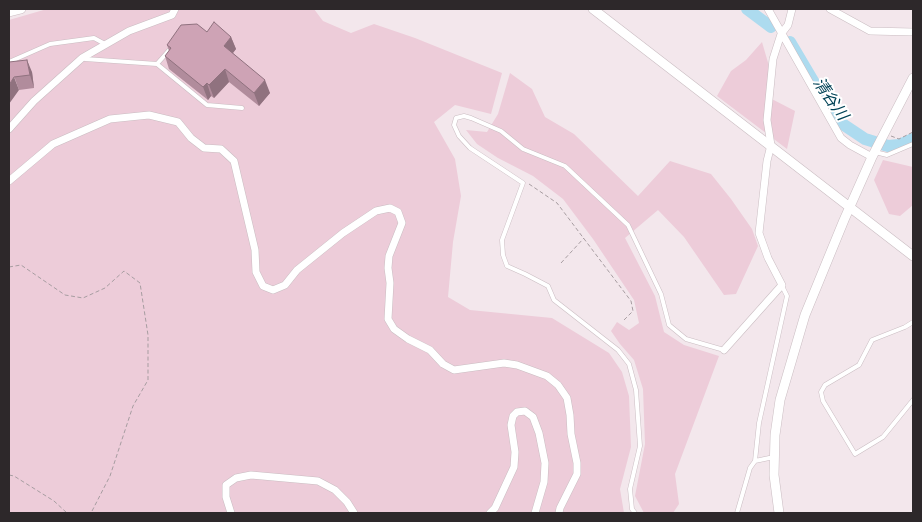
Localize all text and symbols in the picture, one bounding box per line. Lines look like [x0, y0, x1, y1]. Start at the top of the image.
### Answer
water label: 清谷川 [807, 75, 851, 125]

